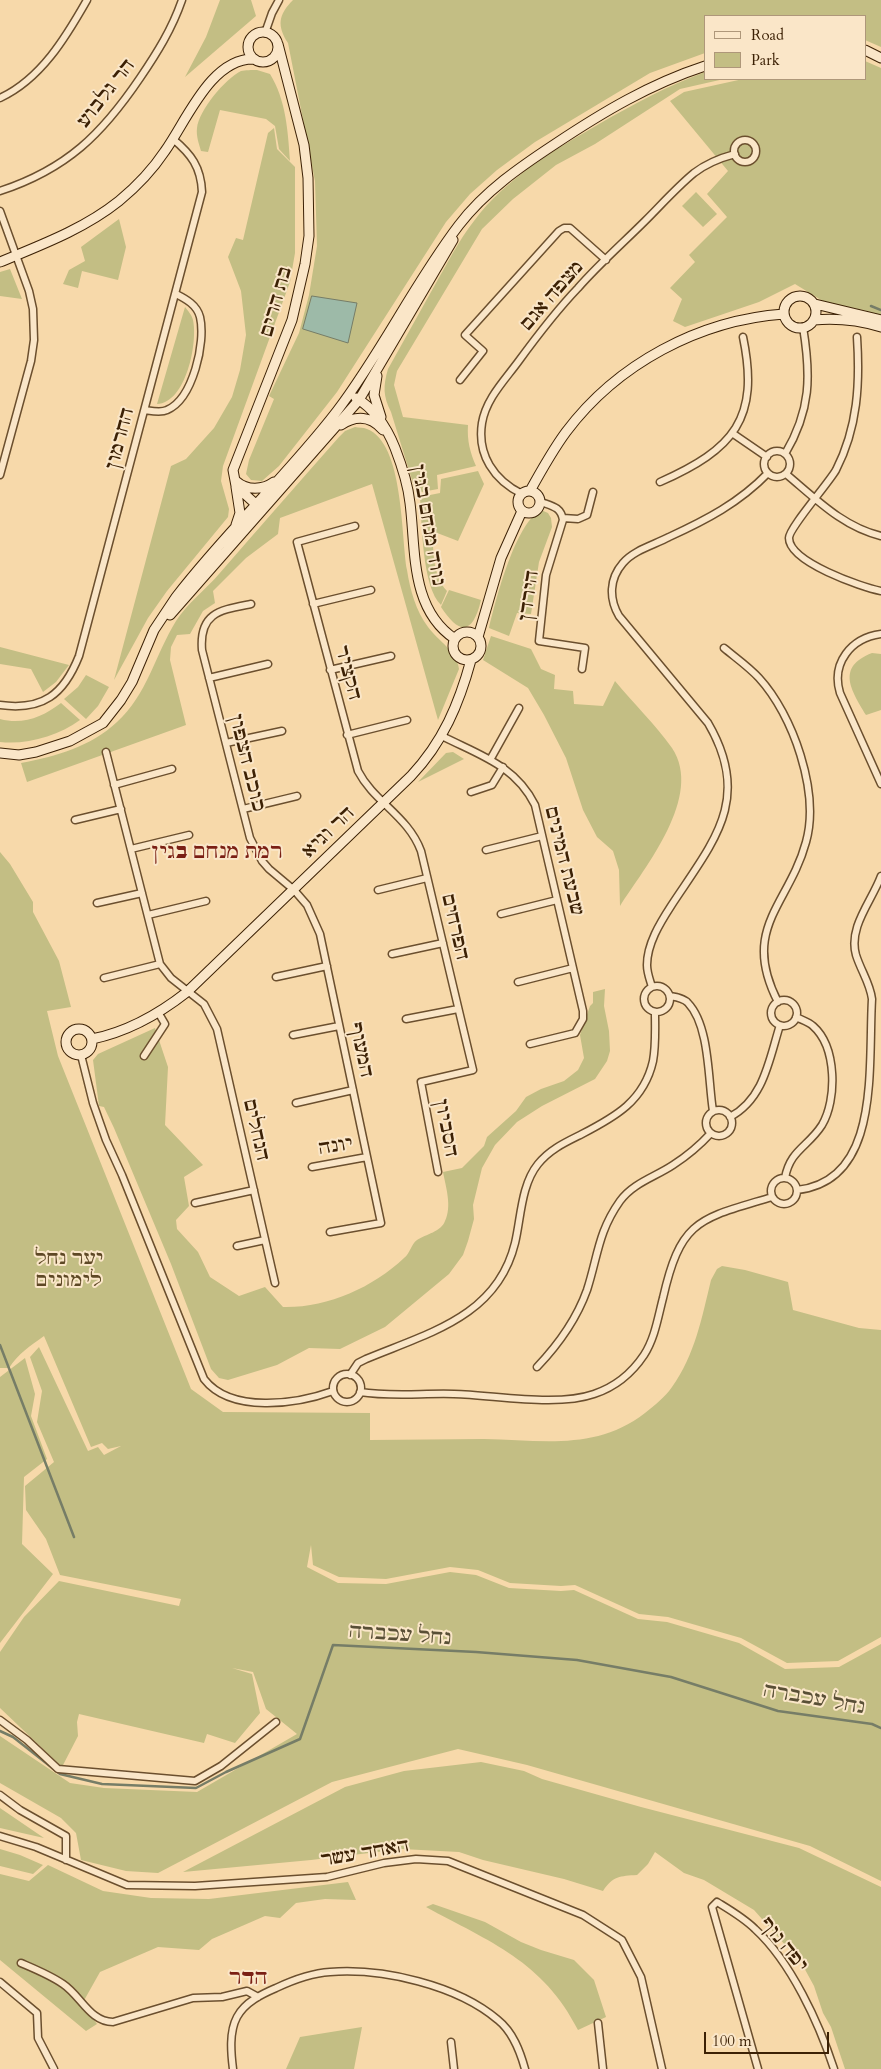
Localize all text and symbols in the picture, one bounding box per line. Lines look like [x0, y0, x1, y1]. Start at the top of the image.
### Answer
legend [704, 15, 866, 80]
text: Road [751, 25, 784, 45]
text: Park [751, 50, 780, 70]
street label: הר גלבוע [73, 55, 141, 133]
street label: מצפה אגם [517, 256, 589, 336]
street label: בת הרים [256, 264, 298, 340]
street label: החרמון [102, 405, 140, 473]
street label: נווה מנחם בגין [405, 462, 449, 588]
street label: הירדן [515, 569, 545, 623]
street label: הקציר [329, 643, 365, 703]
street label: כוכב הצפון [223, 712, 269, 814]
street label: הר וגיא [298, 803, 360, 863]
street label: שבעת המינים [538, 804, 588, 918]
district label: רמת מנחם בגין [151, 841, 283, 865]
street label: הפרחים [435, 891, 473, 963]
street label: המעוף [343, 1020, 377, 1080]
street label: הנחלים [237, 1097, 273, 1163]
street label: הסביון [428, 1097, 462, 1159]
street label: יונה [317, 1133, 355, 1161]
park label: יער נחל לימונים [35, 1249, 103, 1293]
water label: נחל עכברה [348, 1620, 452, 1652]
water label: נחל עכברה [762, 1679, 866, 1721]
street label: האחד עשר [319, 1835, 411, 1873]
street label: יפה נוף [754, 1913, 812, 1977]
district label: הדר [229, 1967, 267, 1991]
scale bar [706, 2022, 831, 2054]
text: 100 m [712, 2031, 752, 2051]

